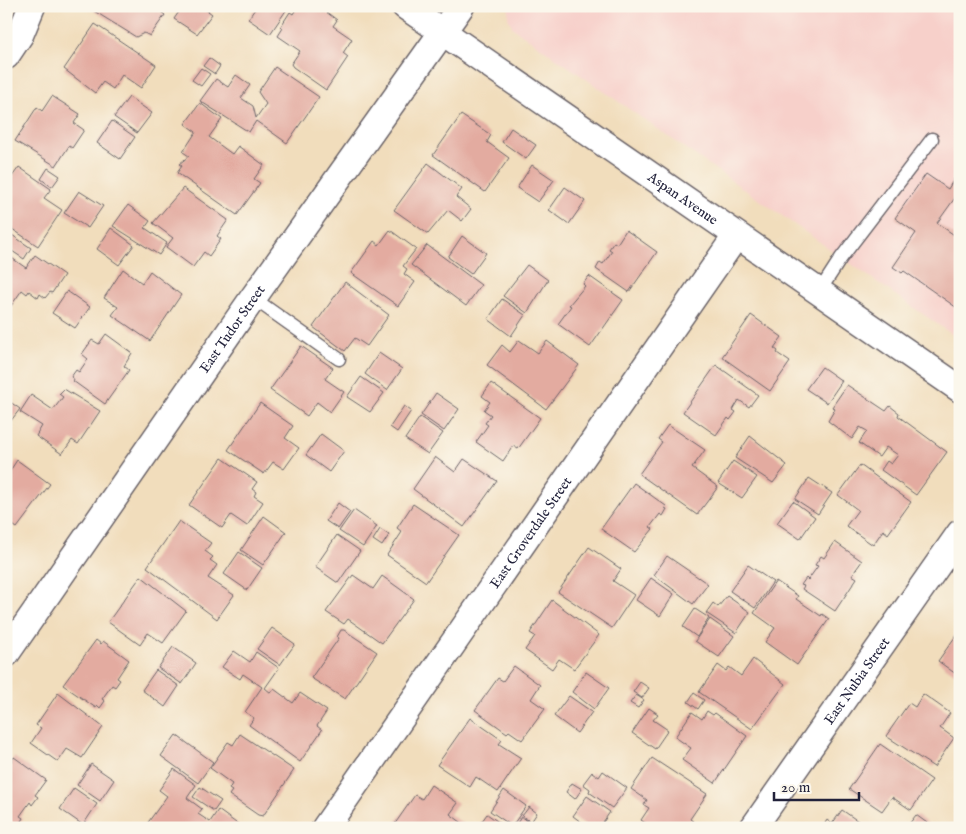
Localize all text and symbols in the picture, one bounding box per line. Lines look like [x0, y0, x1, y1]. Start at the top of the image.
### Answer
street label: Aspan Avenue [643, 168, 722, 230]
street label: East Tudor Street [196, 282, 269, 377]
street label: East Groverdale Street [486, 474, 576, 592]
street label: East Nubia Street [820, 634, 894, 728]
scale bar [774, 769, 858, 801]
text: 20 m [781, 778, 811, 797]

